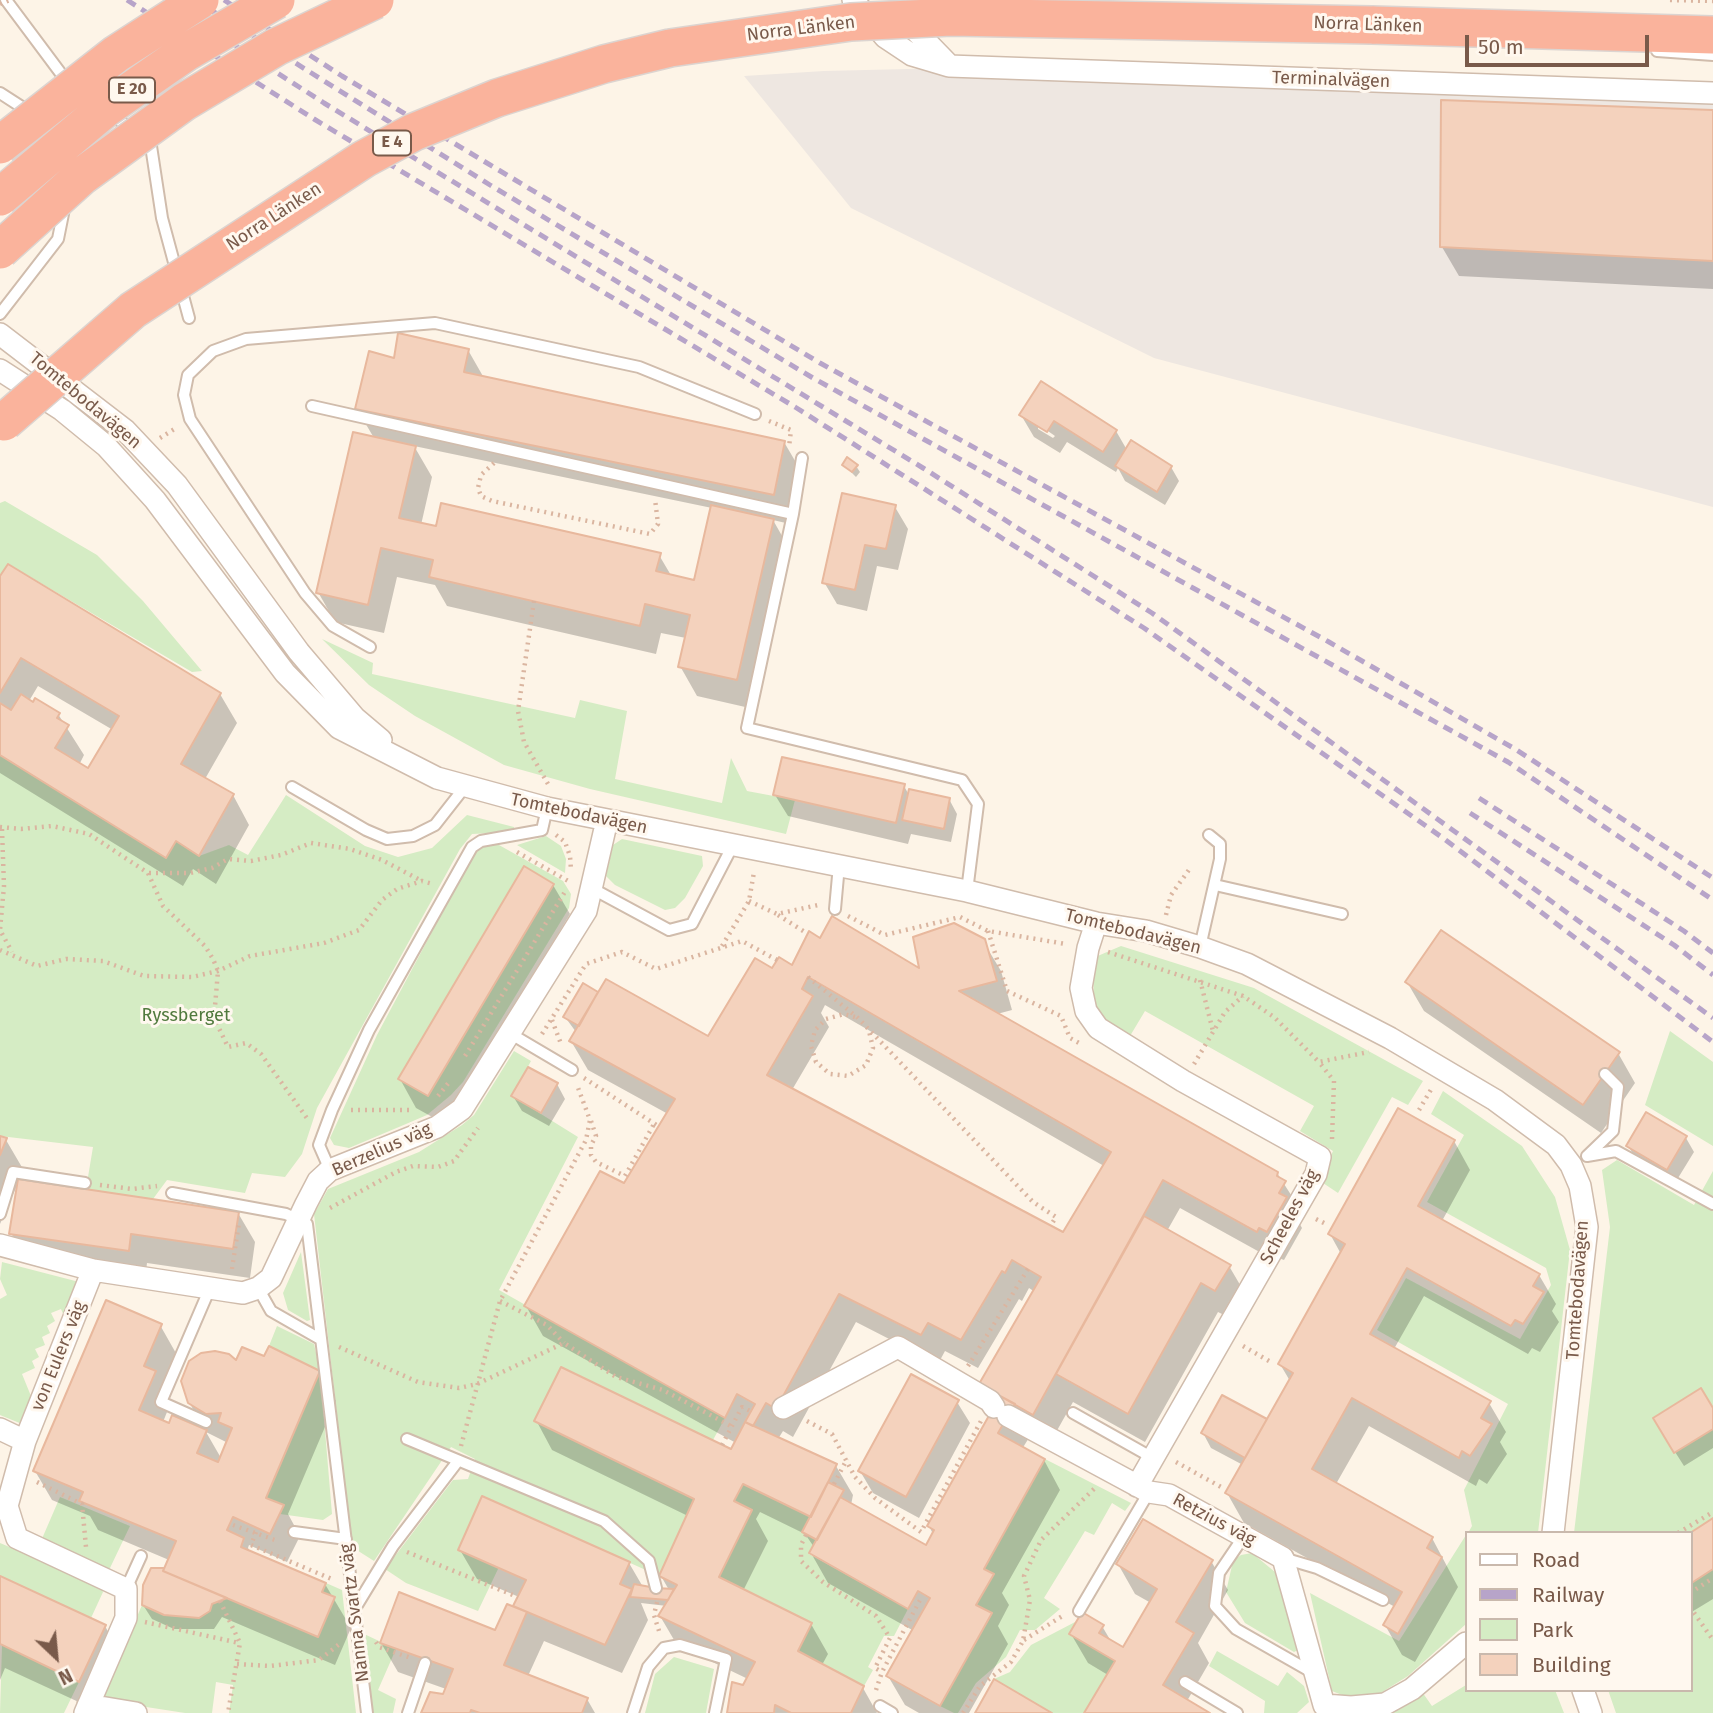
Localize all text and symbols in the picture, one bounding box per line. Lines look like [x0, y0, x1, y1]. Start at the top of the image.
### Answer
street label: Norra Länken [746, 12, 856, 46]
street label: Norra Länken [1313, 12, 1423, 38]
scale bar [1468, 21, 1652, 65]
text: 50 m [1478, 34, 1524, 60]
street label: Terminalvägen [1271, 67, 1391, 93]
road number: E 20 [109, 78, 155, 102]
road number: E 4 [373, 130, 411, 155]
street label: Norra Länken [222, 178, 326, 256]
street label: Tomtebodavägen [25, 348, 145, 454]
street label: Tomtebodavägen [509, 789, 649, 839]
street label: Tomtebodavägen [1063, 905, 1203, 959]
park label: Ryssberget [142, 1005, 230, 1027]
street label: Berzelius väg [329, 1118, 435, 1182]
street label: Scheeles väg [1256, 1166, 1324, 1268]
street label: Tomtebodavägen [1562, 1220, 1594, 1360]
street label: von Eulers väg [27, 1298, 91, 1414]
street label: Retzius väg [1169, 1489, 1259, 1551]
legend [1464, 1531, 1692, 1692]
street label: Nanna Svartz väg [336, 1543, 374, 1683]
text: Road [1532, 1547, 1580, 1573]
text: Railway [1532, 1582, 1604, 1608]
text: Park [1532, 1617, 1573, 1643]
north arrow [21, 1622, 91, 1692]
text: Building [1532, 1652, 1611, 1678]
text: N [55, 1663, 76, 1689]

